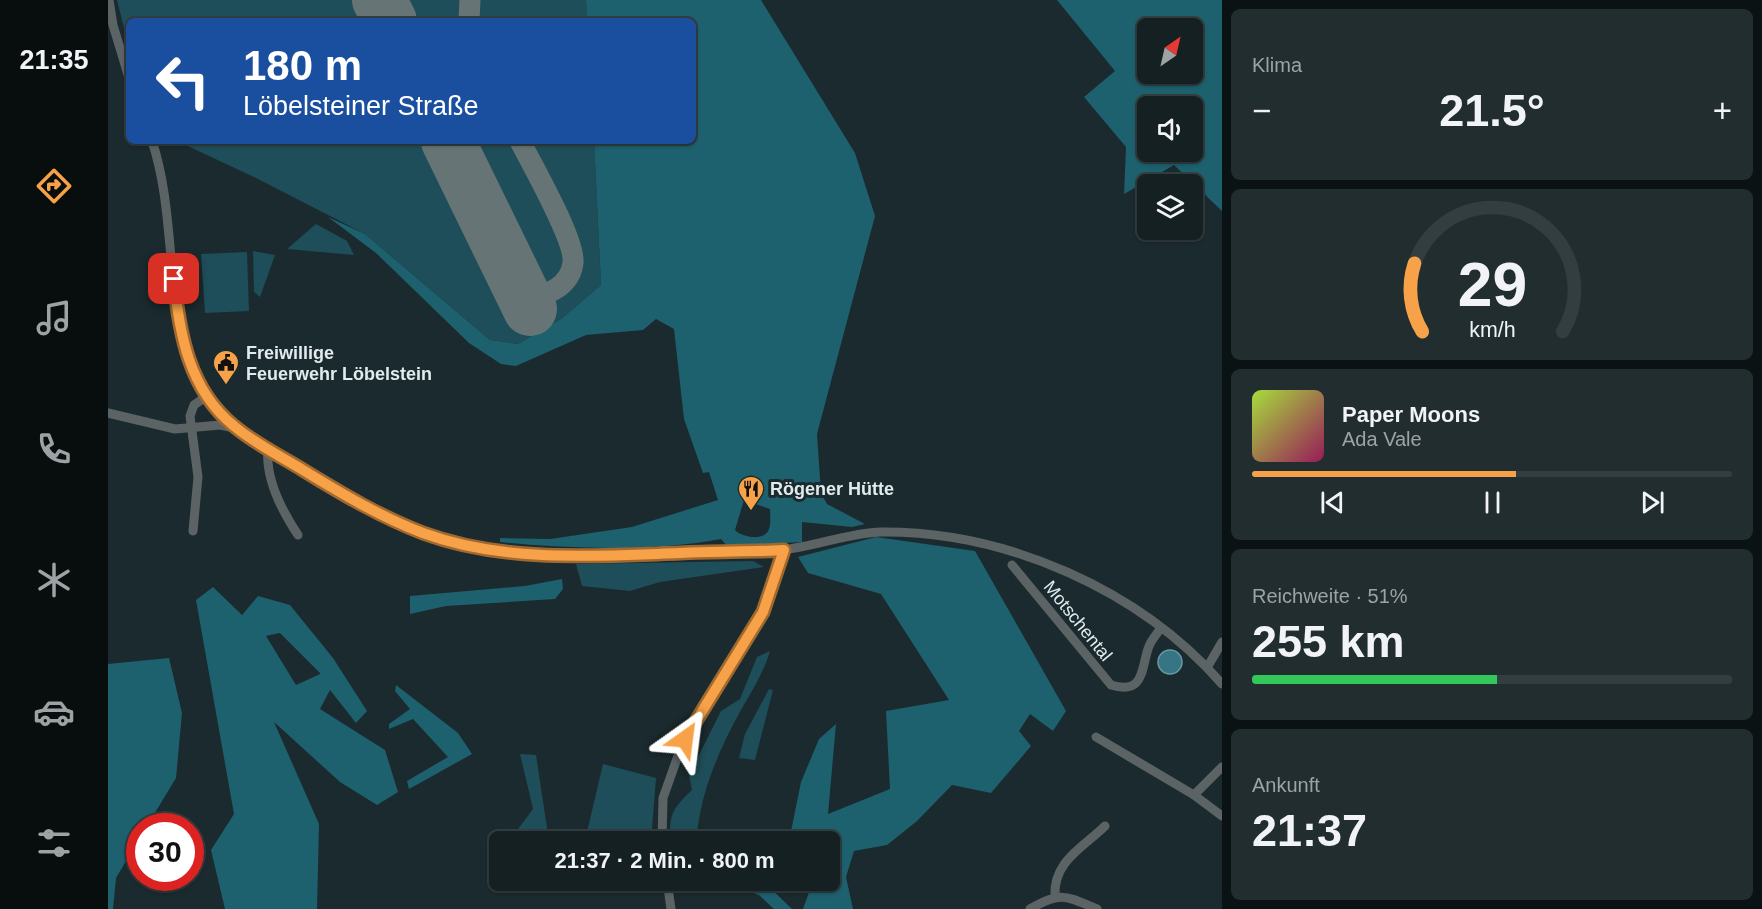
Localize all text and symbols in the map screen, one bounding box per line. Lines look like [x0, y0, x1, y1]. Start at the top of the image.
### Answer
north arrow [1137, 18, 1203, 84]
map controls [1137, 18, 1203, 240]
icon: left [144, 42, 222, 120]
text: 180 m [243, 42, 362, 89]
text: 21:35 [19, 45, 89, 75]
text: Klima [1252, 54, 1302, 76]
text: 21.5° [1439, 85, 1545, 136]
text: Löbelsteiner Straße [243, 91, 479, 121]
text: − [1252, 92, 1271, 129]
text: + [1713, 92, 1732, 129]
button: sound [1137, 96, 1203, 162]
icon: directions [33, 165, 75, 207]
button: layers [1137, 174, 1203, 240]
text: 29 [1457, 250, 1527, 319]
pin [148, 253, 199, 304]
icon: arrive [157, 262, 190, 295]
icon: music [33, 297, 75, 339]
text: km/h [1469, 318, 1515, 342]
place label: Freiwillige Feuerwehr Löbelstein [246, 343, 432, 384]
public building icon: Freiwillige Feuerwehr Löbelstein [211, 348, 241, 386]
text: Paper Moons [1342, 402, 1480, 427]
icon: phone [33, 428, 75, 470]
text: Ada Vale [1342, 428, 1422, 450]
restaurant icon: Rögener Hütte [736, 474, 766, 512]
place label: Rögener Hütte [770, 479, 894, 499]
icon: previous [1316, 486, 1349, 519]
icon: pause [1476, 486, 1509, 519]
icon: next [1636, 486, 1669, 519]
icon: climate [33, 559, 75, 601]
street label: Motschental [1040, 577, 1116, 665]
text: Reichweite · 51% [1252, 585, 1408, 607]
text: 255 km [1252, 616, 1405, 667]
icon: car [33, 691, 75, 733]
position arrow [653, 707, 717, 771]
text: Ankunft [1252, 774, 1320, 796]
text: 21:37 [1252, 805, 1367, 856]
speed limit sign: 30 [126, 813, 204, 891]
icon: filters [33, 822, 75, 864]
text: 21:37 · 2 Min. · 800 m [554, 848, 775, 873]

